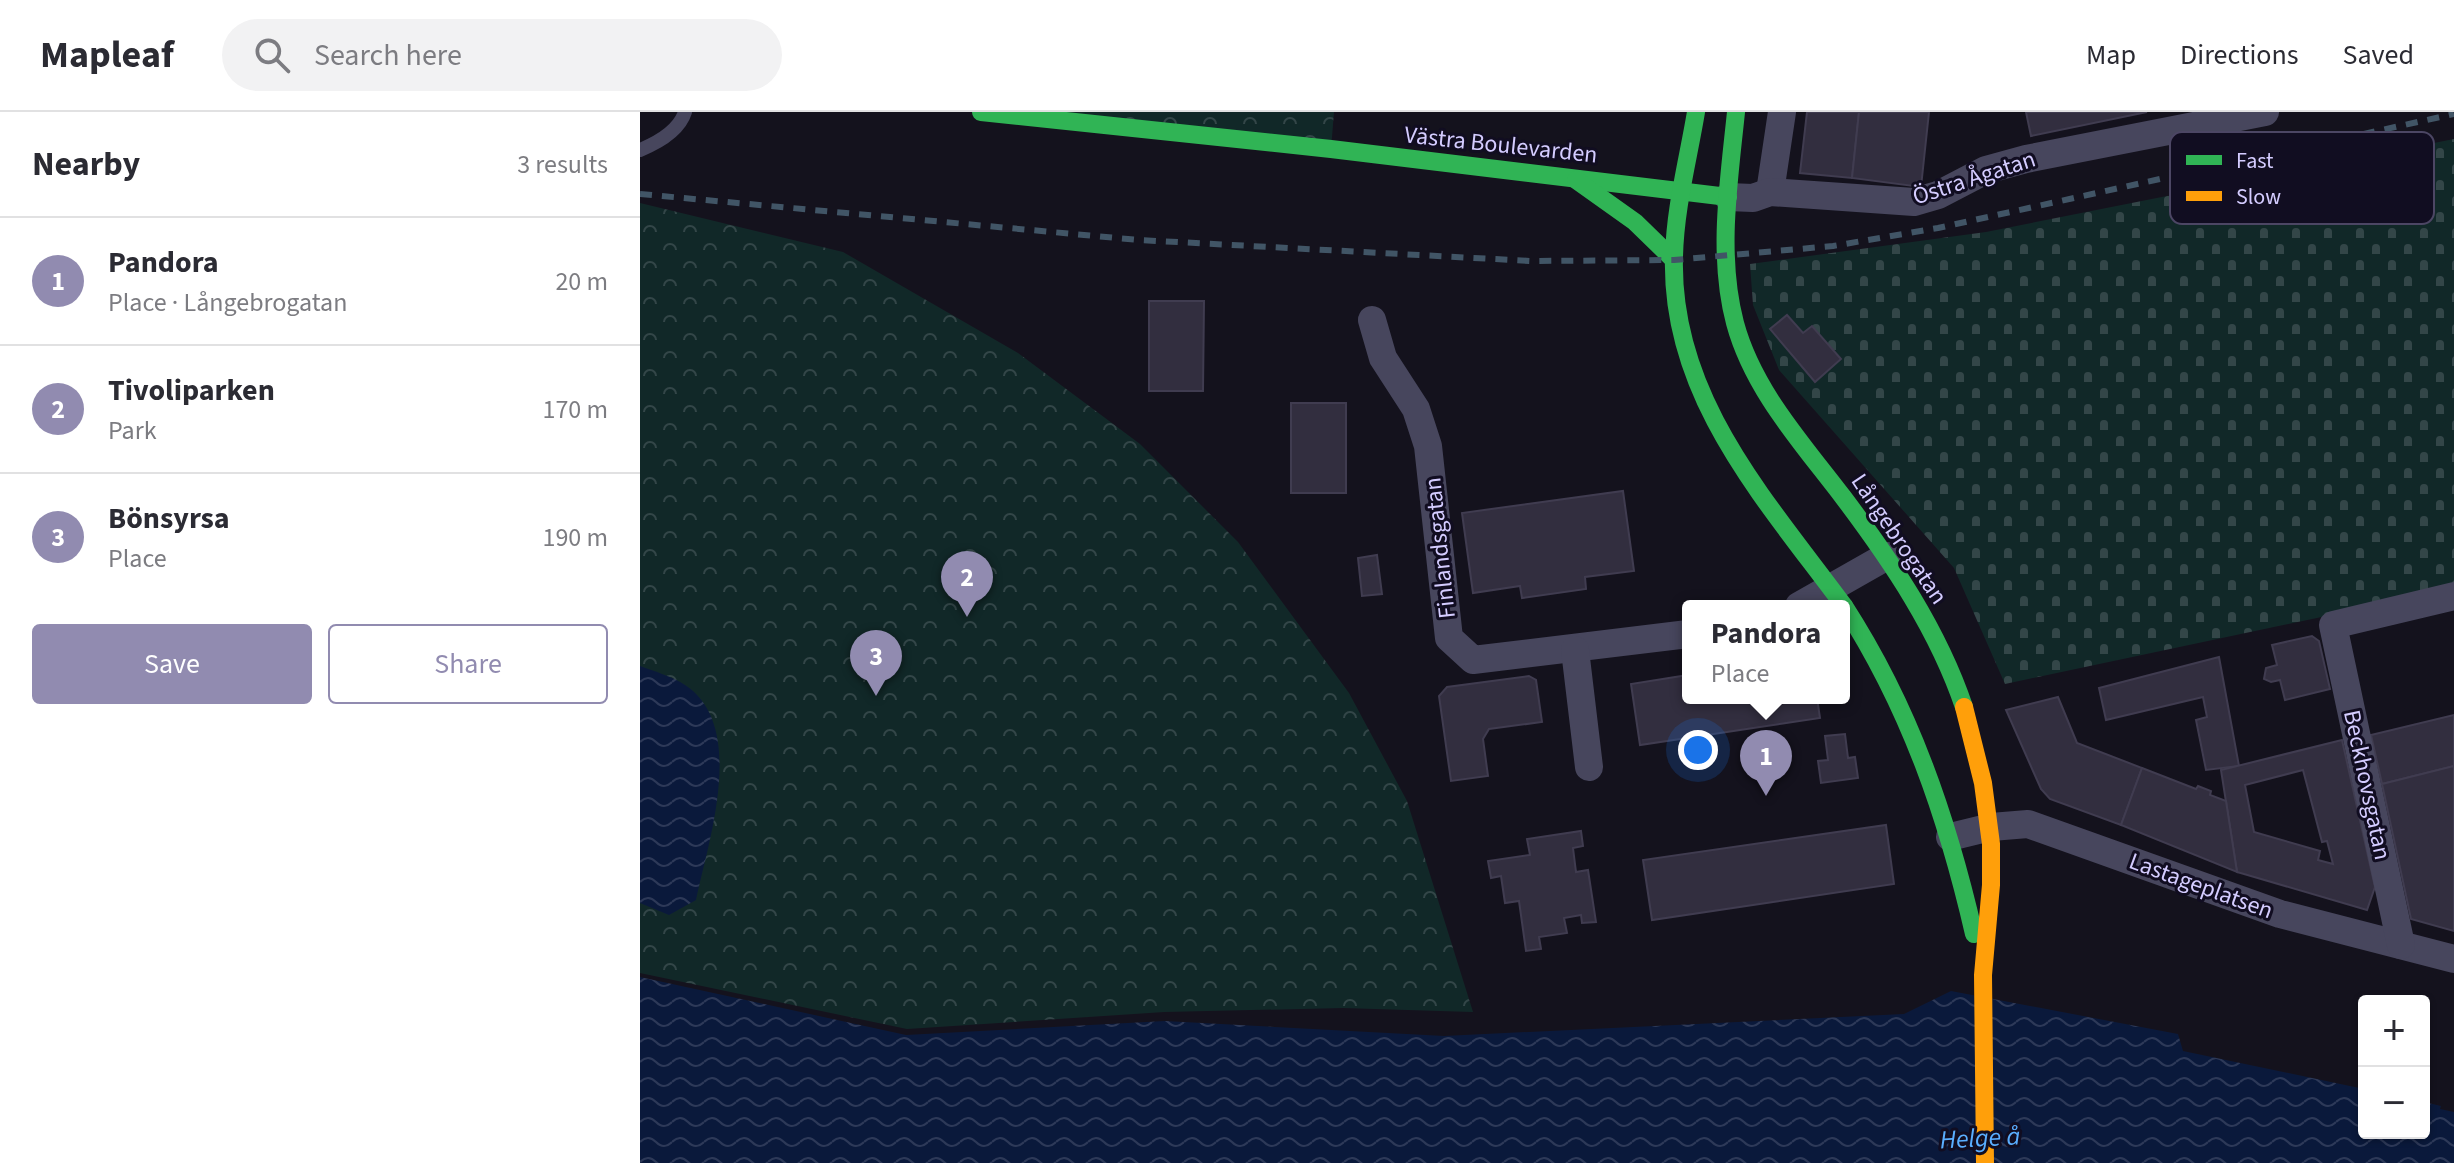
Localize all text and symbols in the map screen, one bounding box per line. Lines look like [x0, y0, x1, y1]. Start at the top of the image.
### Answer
search box [222, 19, 782, 91]
text: Mapleaf [40, 28, 174, 82]
icon: search [250, 33, 294, 77]
text: Search here [314, 34, 462, 77]
text: Map [2086, 35, 2136, 75]
text: Directions [2180, 35, 2299, 75]
text: Saved [2343, 35, 2414, 75]
street label: Västra Boulevarden [1403, 117, 1599, 173]
legend [2170, 132, 2434, 224]
text: Nearby [32, 140, 140, 189]
street label: Östra Ågatan [1908, 142, 2040, 214]
text: Fast [2236, 145, 2274, 177]
text: 3 results [517, 146, 608, 183]
text: Slow [2236, 181, 2281, 213]
text: Pandora [108, 241, 219, 284]
text: 1 [51, 263, 65, 300]
text: 20 m [555, 263, 608, 300]
text: Place · Långebrogatan [108, 284, 347, 321]
text: Tivoliparken [108, 369, 275, 412]
text: 2 [51, 391, 65, 428]
text: 170 m [542, 391, 608, 428]
text: Park [108, 412, 157, 449]
street label: Långebrogatan [1842, 467, 1956, 611]
street label: Finlandsgatan [1415, 476, 1465, 620]
text: Bönsyrsa [108, 497, 230, 540]
text: 3 [51, 519, 65, 556]
text: 190 m [542, 519, 608, 556]
text: Place [108, 540, 167, 577]
pin: 2 [941, 551, 993, 617]
popup [1682, 600, 1850, 704]
text: Pandora [1711, 612, 1821, 655]
button: Save [32, 624, 312, 704]
button: Share [328, 624, 608, 704]
pin: 3 [850, 630, 902, 696]
text: Place [1711, 655, 1769, 692]
street label: Beckhovsgatan [2334, 707, 2400, 863]
your location [1678, 730, 1718, 770]
pin: 1 [1740, 730, 1792, 796]
street label: Lastageplatsen [2124, 844, 2278, 928]
map controls [2358, 995, 2430, 1139]
button: + [2358, 995, 2430, 1067]
button: − [2358, 1067, 2430, 1139]
water label: Helge å [1939, 1117, 2021, 1159]

